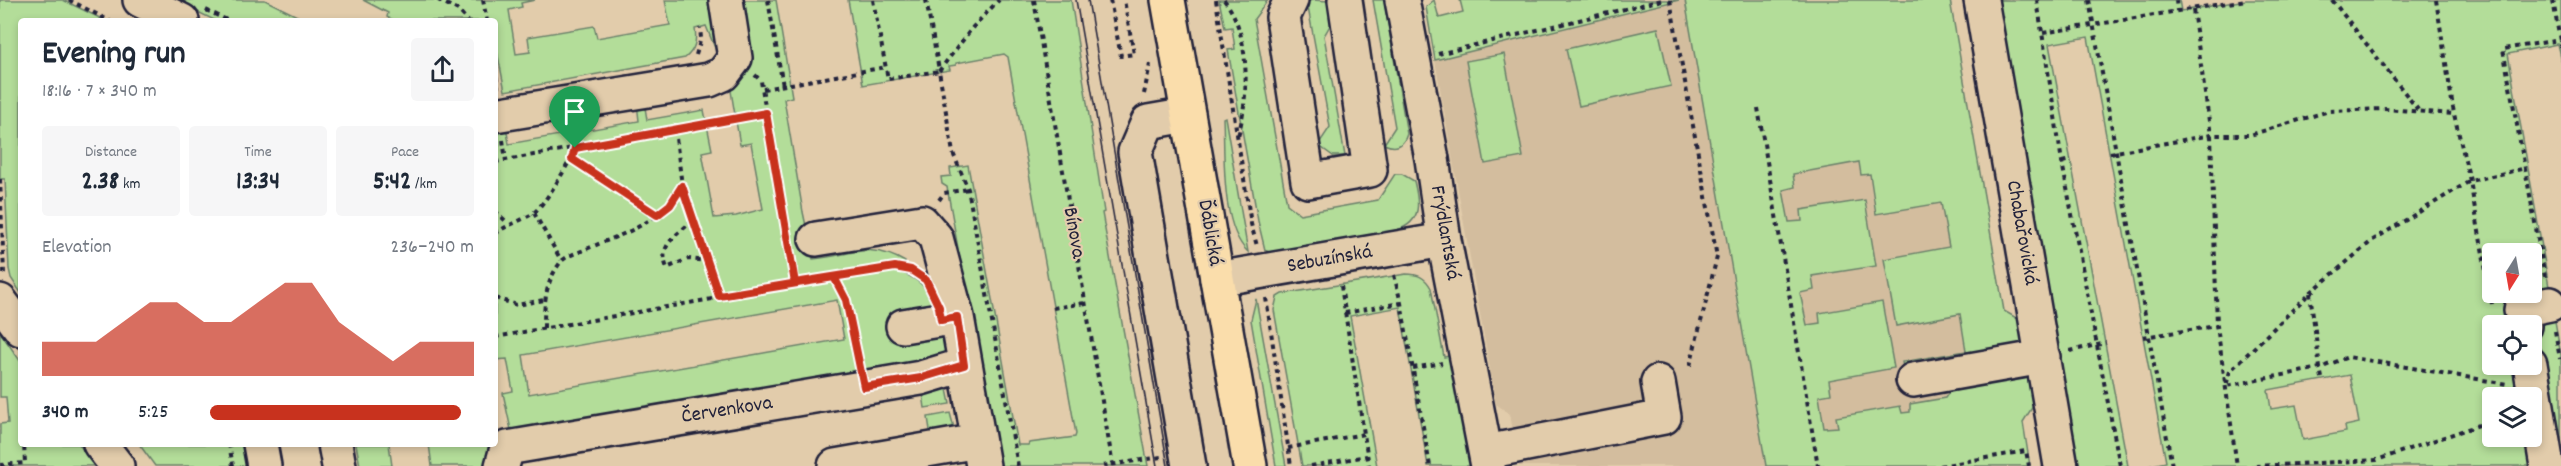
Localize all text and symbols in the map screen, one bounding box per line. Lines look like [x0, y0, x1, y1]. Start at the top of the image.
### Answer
text: Evening run [42, 32, 186, 79]
button: share [411, 38, 474, 101]
text: 18:16 · 7 × 340 m [42, 78, 157, 106]
pin [549, 86, 600, 148]
icon: arrive [558, 95, 591, 128]
text: Distance [85, 141, 137, 164]
text: Time [244, 141, 272, 164]
text: Pace [391, 141, 419, 164]
text: 2.38 [82, 164, 119, 201]
text: 13:34 [236, 164, 280, 201]
text: 5:42 [373, 164, 411, 201]
text: km [119, 173, 140, 196]
text: /km [411, 173, 437, 196]
street label: Chabařovická [1997, 178, 2045, 288]
street label: Frýdlantská [1421, 183, 1467, 283]
street label: Ďáblická [1188, 198, 1230, 269]
street label: Bínova [1054, 205, 1092, 262]
text: Elevation [42, 234, 112, 262]
text: 236–240 m [390, 234, 474, 262]
street label: Sebuzínská [1285, 238, 1376, 282]
north arrow [2482, 243, 2542, 303]
map controls [2482, 243, 2542, 447]
button: locate [2482, 315, 2542, 375]
button: layers [2482, 387, 2542, 447]
street label: Červenkova [679, 389, 776, 433]
text: 340 m [42, 399, 88, 427]
text: 5:25 [138, 399, 169, 427]

